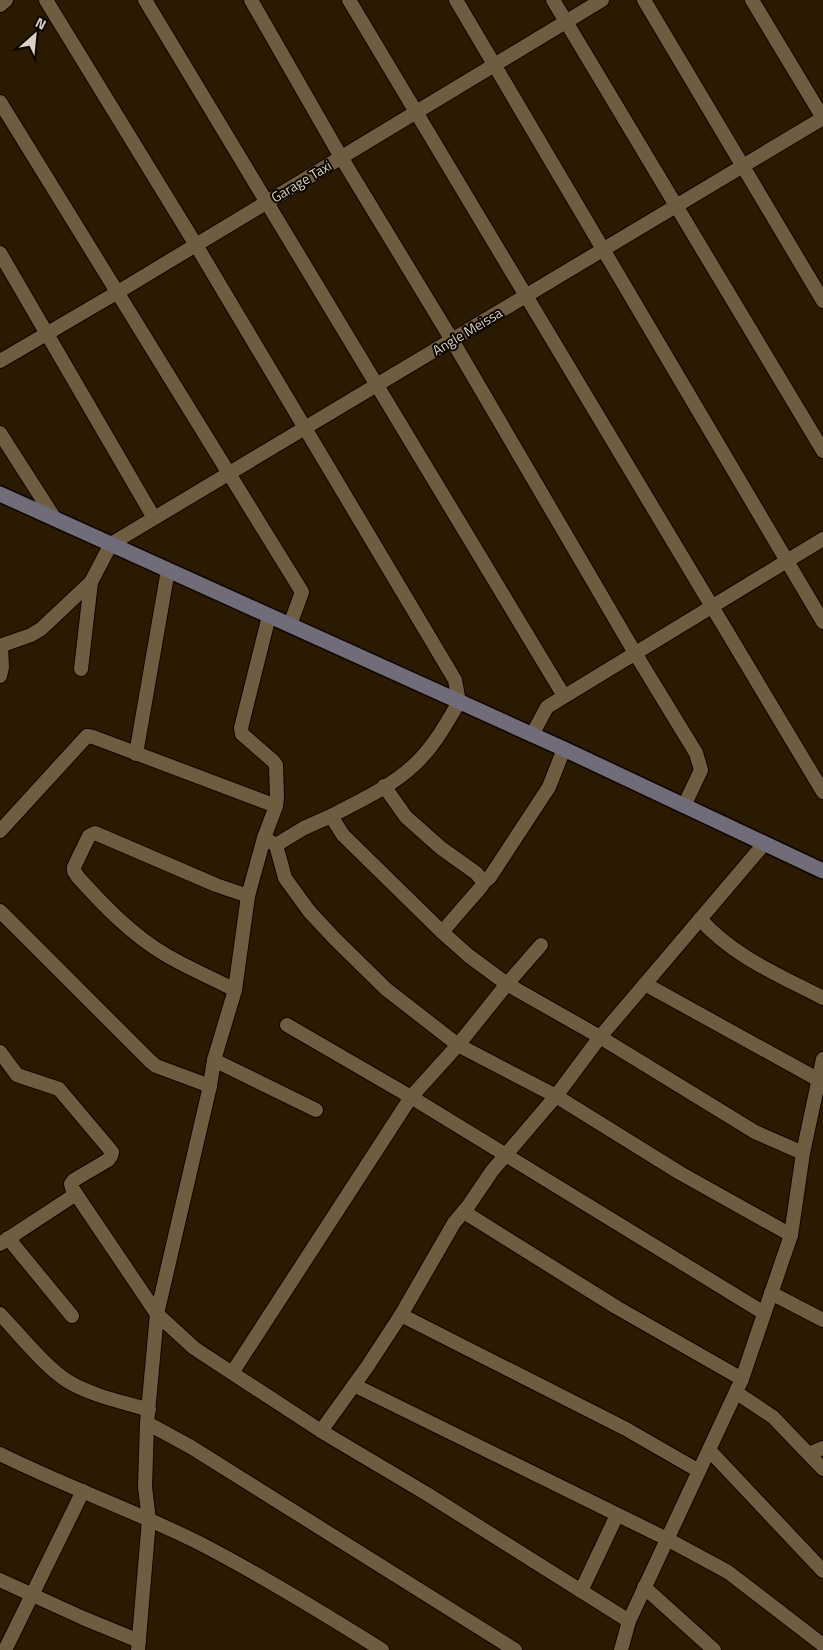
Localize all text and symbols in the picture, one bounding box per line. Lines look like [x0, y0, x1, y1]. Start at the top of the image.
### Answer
north arrow [10, 10, 60, 60]
text: N [32, 11, 50, 35]
street label: Garage Taxi [267, 155, 335, 207]
street label: Angle Meissa [428, 302, 506, 360]

